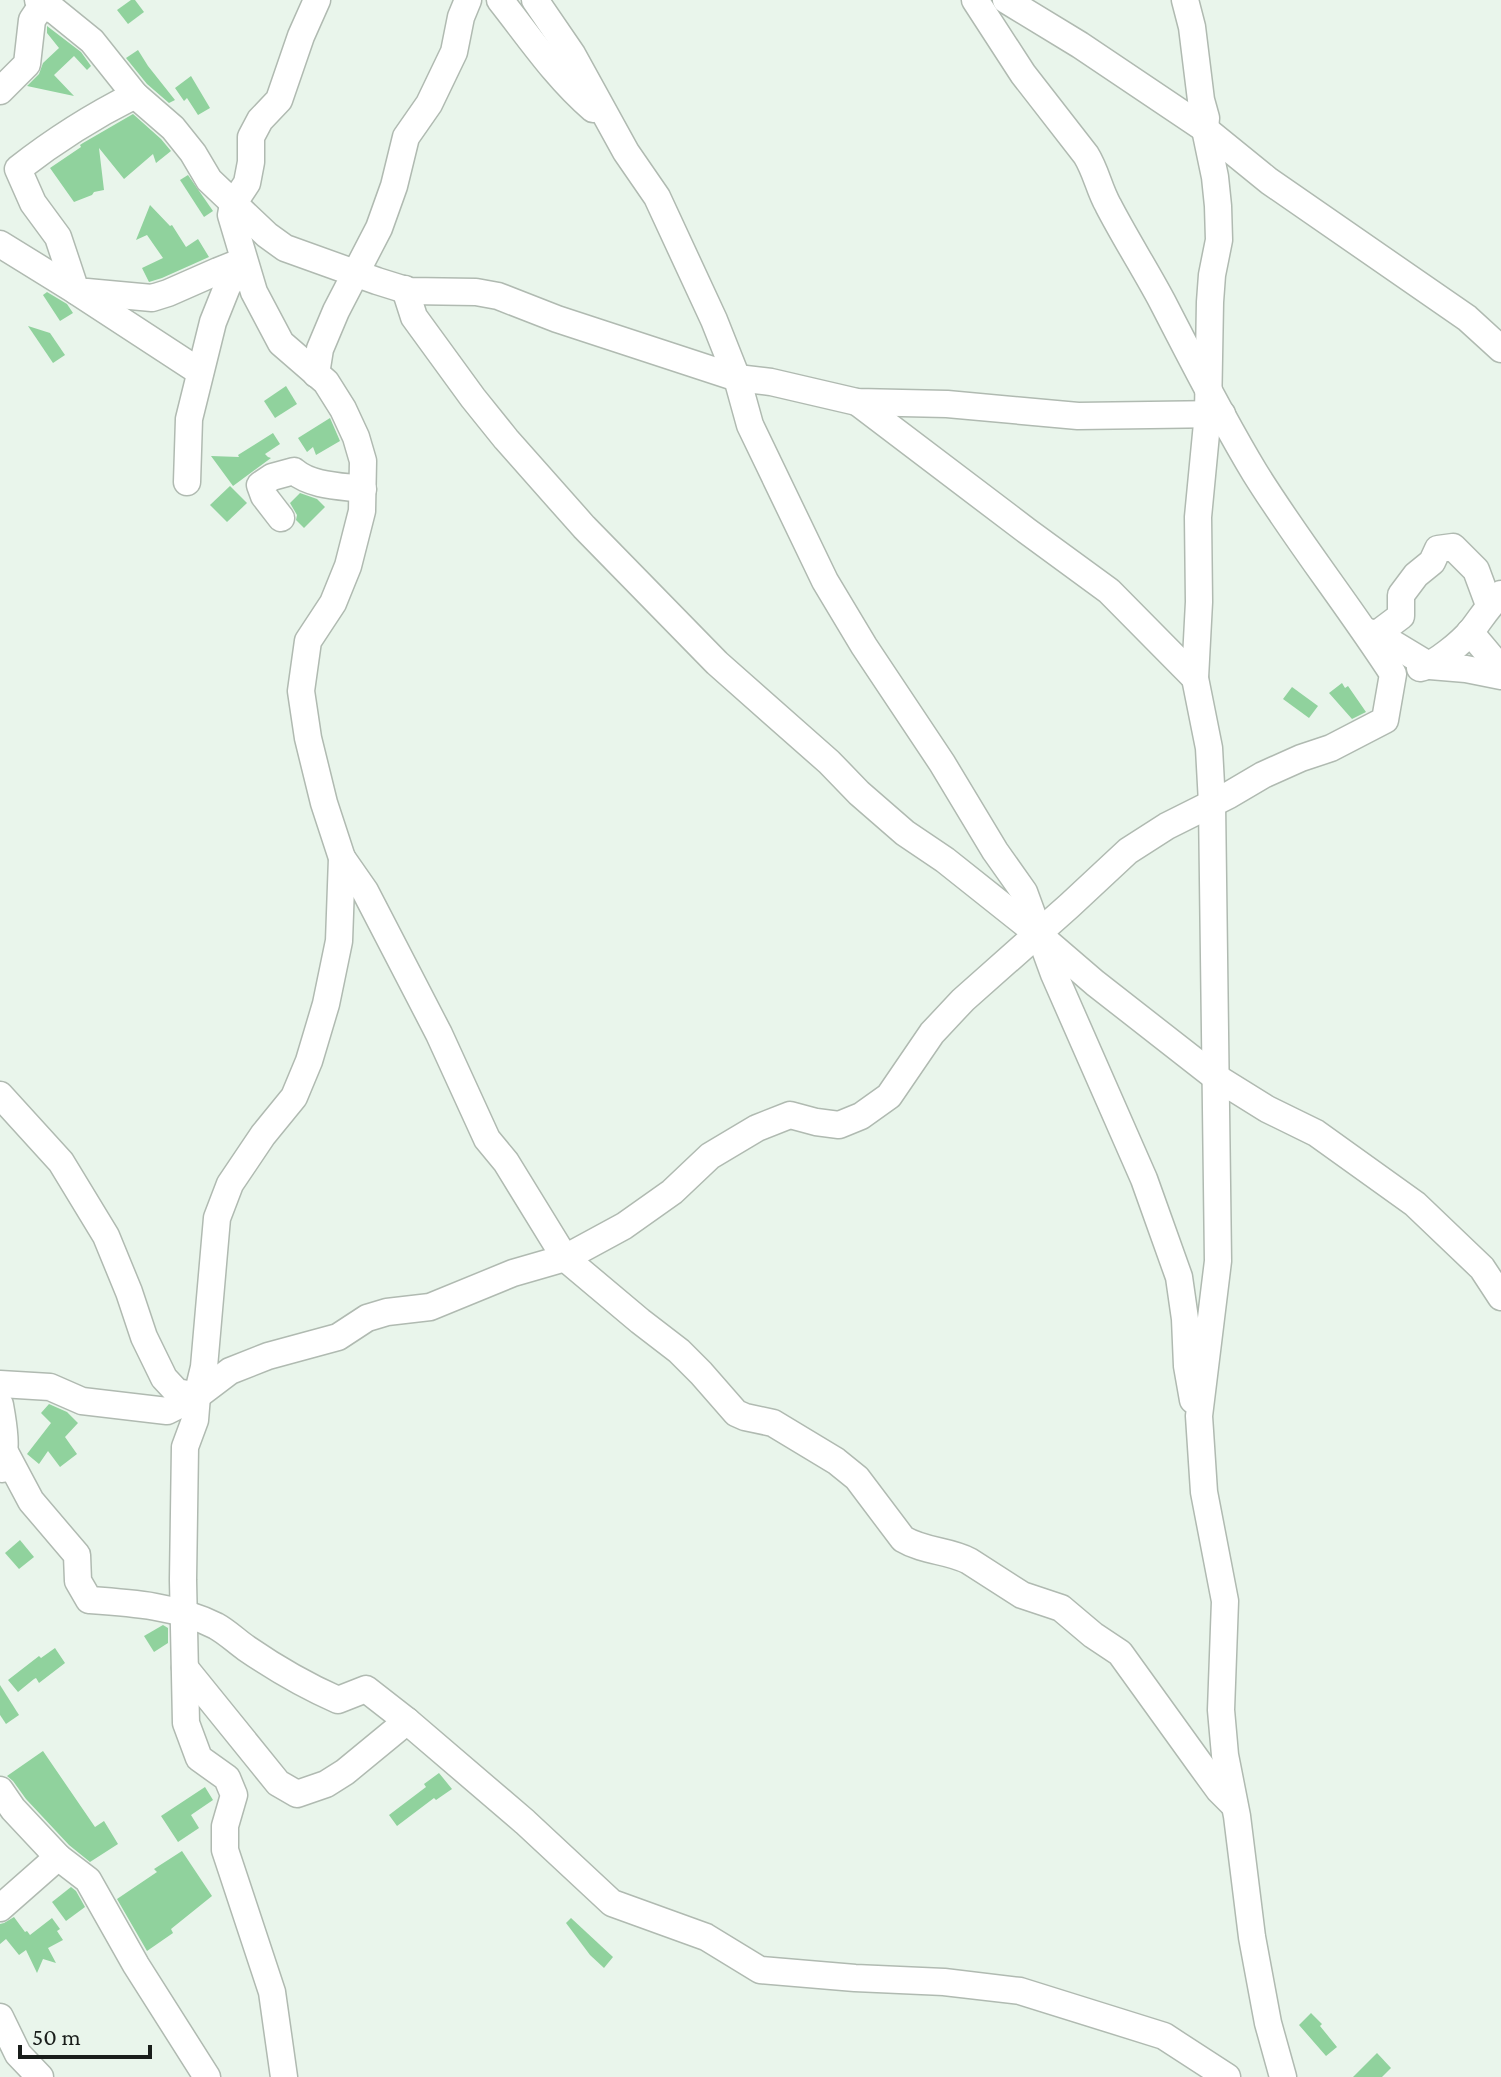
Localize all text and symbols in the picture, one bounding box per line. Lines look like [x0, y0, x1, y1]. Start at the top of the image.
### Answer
scale bar [20, 2009, 150, 2059]
text: 50 m [32, 2023, 81, 2050]

